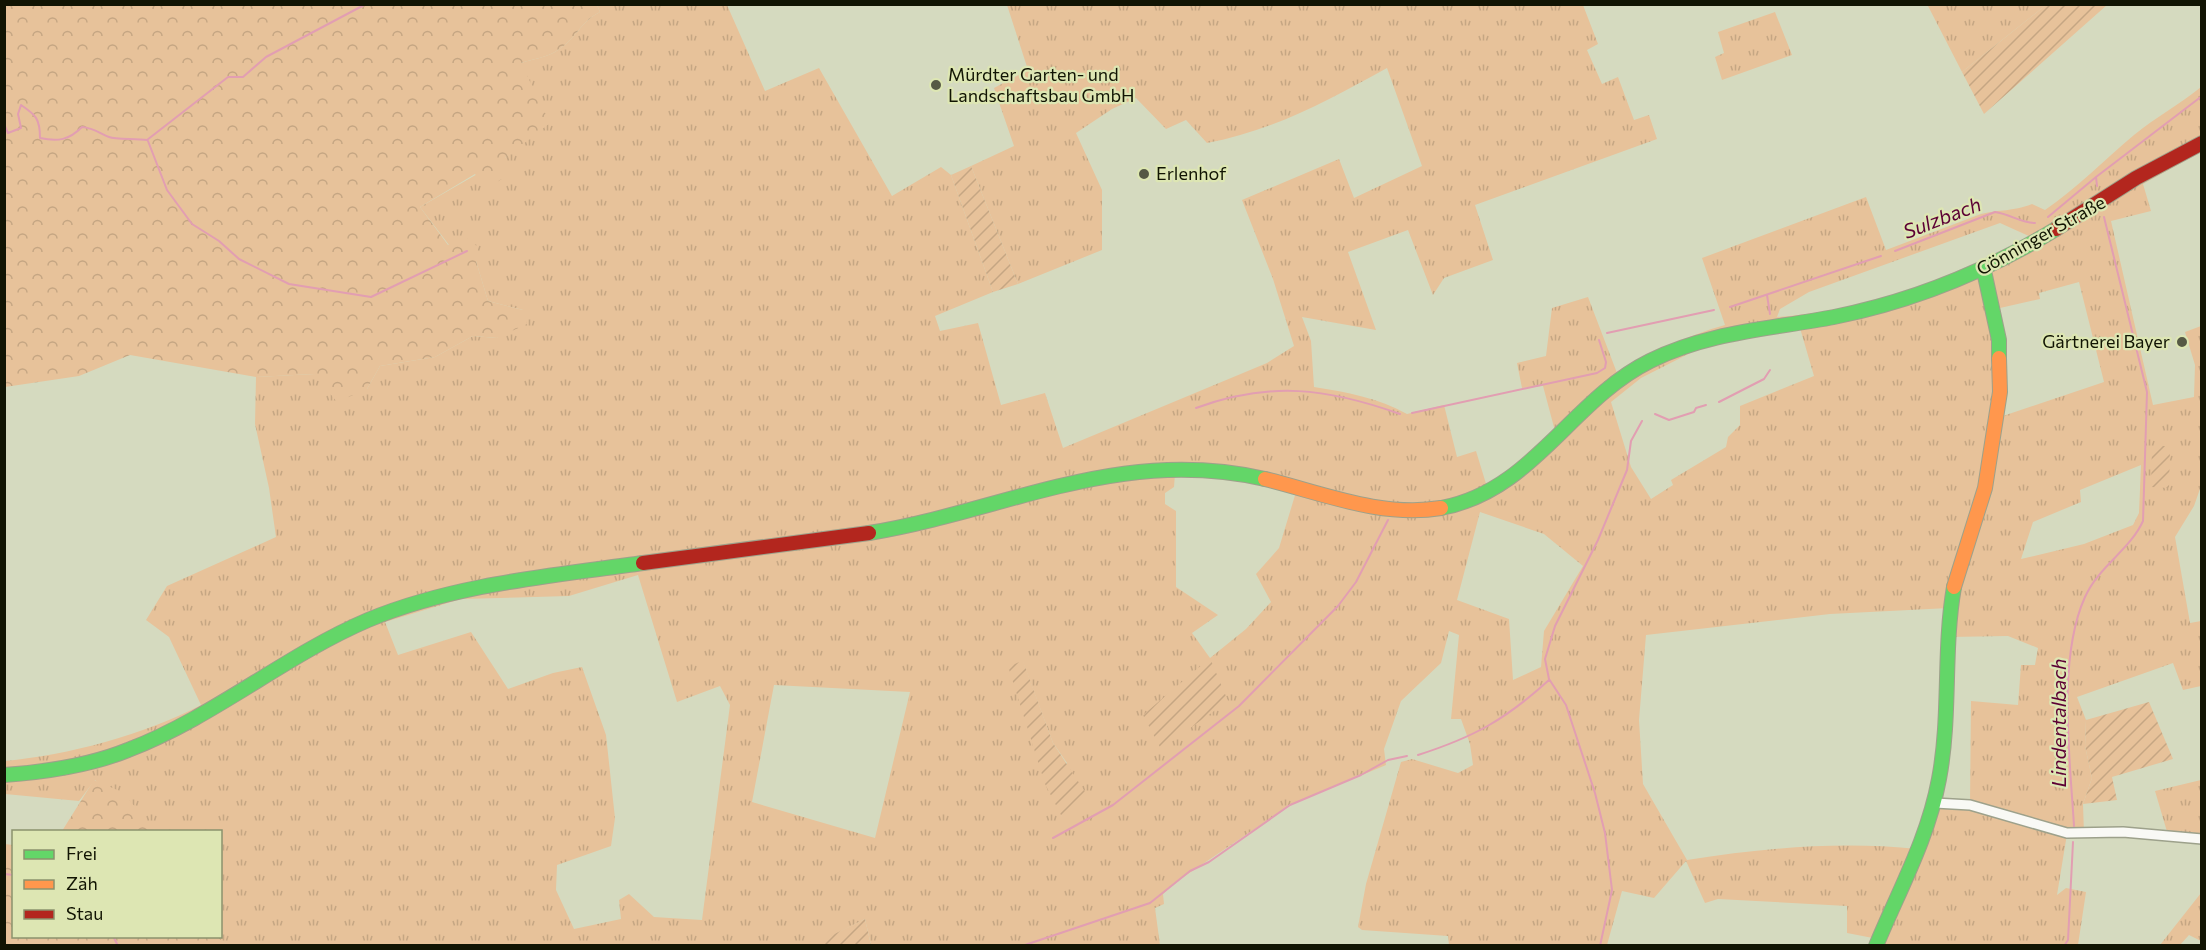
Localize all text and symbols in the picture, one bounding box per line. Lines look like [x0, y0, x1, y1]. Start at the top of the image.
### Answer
place label: Mürdter Garten- und Landschaftsbau GmbH [948, 63, 1135, 106]
marker: Mürdter Garten- und Landschaftsbau GmbH [929, 78, 943, 92]
place label: Erlenhof [1156, 162, 1227, 184]
marker: Erlenhof [1137, 167, 1151, 181]
water label: Sulzbach [1899, 191, 1984, 243]
street label: Gönninger Straße [1972, 191, 2109, 280]
place label: Gärtnerei Bayer [2042, 330, 2170, 352]
marker: Gärtnerei Bayer [2175, 335, 2189, 349]
water label: Lindentalbach [2046, 659, 2070, 788]
legend [12, 830, 222, 938]
text: Frei [66, 842, 97, 864]
text: Zäh [66, 872, 98, 894]
text: Stau [66, 902, 103, 924]

